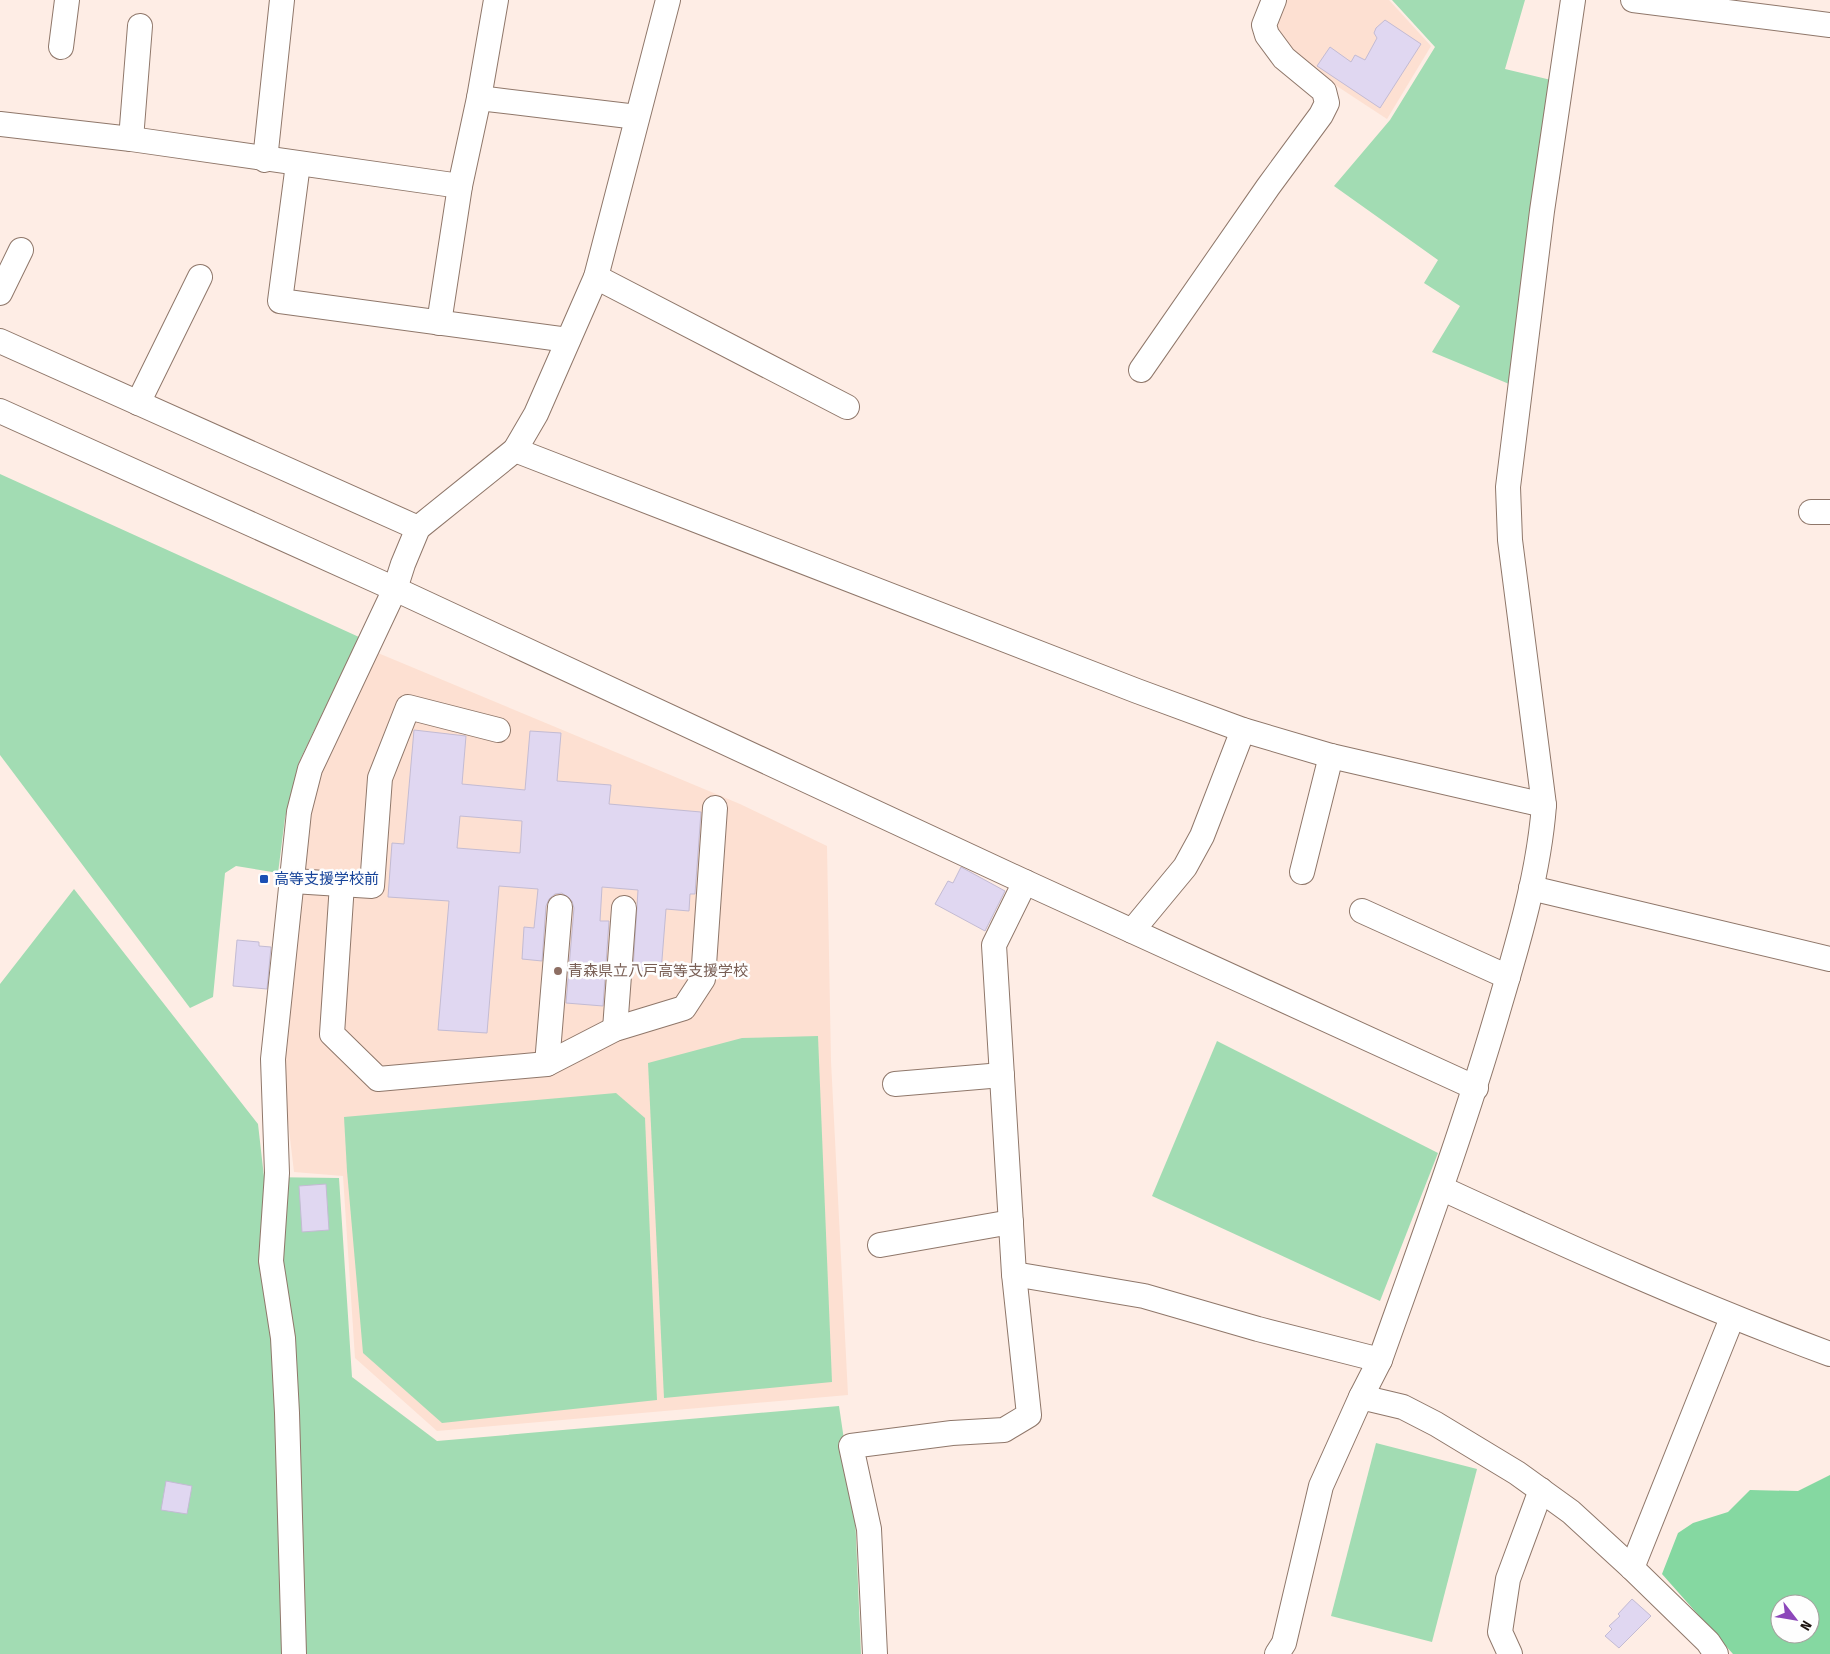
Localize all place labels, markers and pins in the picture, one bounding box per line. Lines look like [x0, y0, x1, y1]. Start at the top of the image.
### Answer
place label: 高等支援学校前 [274, 870, 379, 888]
marker: 高等支援学校前 [258, 873, 270, 885]
place label: 青森県立八戸高等支援学校 [568, 962, 748, 980]
marker: 青森県立八戸高等支援学校 [552, 965, 564, 977]

